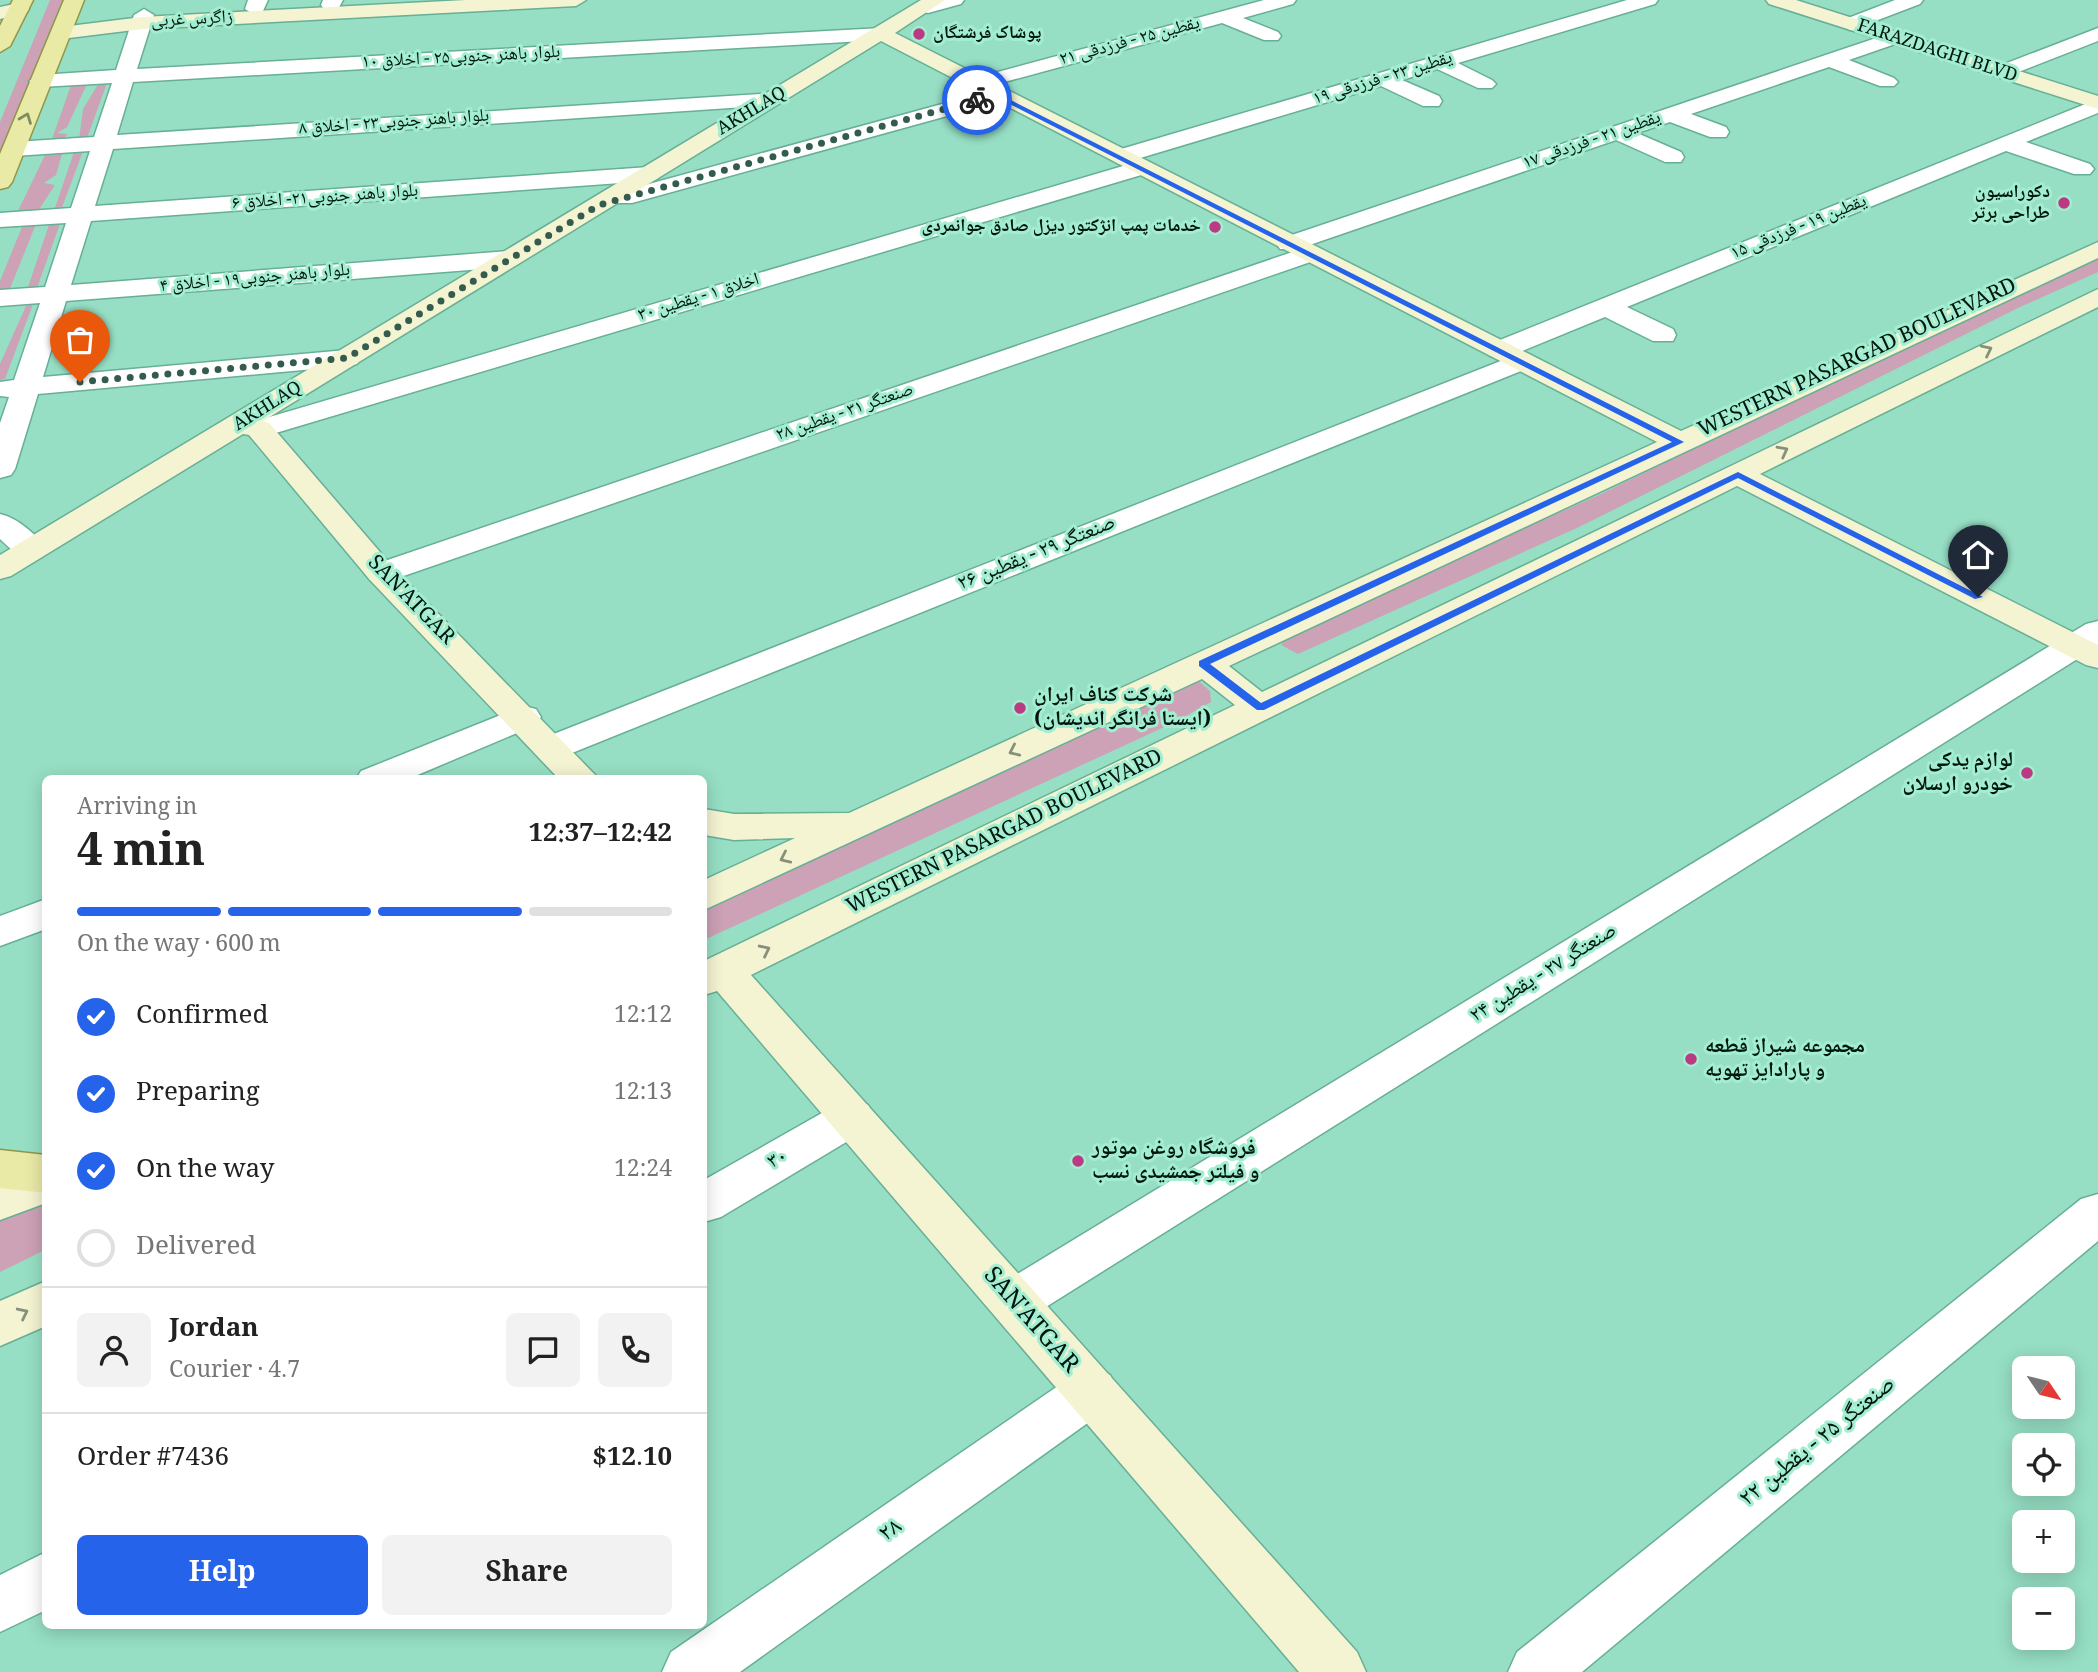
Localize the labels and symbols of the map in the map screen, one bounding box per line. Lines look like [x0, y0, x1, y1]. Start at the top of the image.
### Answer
street label: زاگرس غربی [150, 3, 234, 37]
street label: یقطین ۲۵ - فرزدقی ۲۱ [1056, 9, 1204, 75]
street label: FARAZDAGHI BLVD [1853, 12, 2021, 92]
place label: پوشاک فرشتگان [933, 19, 1041, 49]
marker: پوشاک فرشتگان [911, 26, 927, 42]
street label: بلوار باهنر جنوبی۲۵ - اخلاق ۱۰ [361, 38, 561, 78]
street label: یقطین ۲۳ - فرزدقی ۱۹ [1310, 44, 1456, 114]
courier [942, 65, 1012, 135]
street label: AKHLAQ [712, 79, 792, 145]
street label: بلوار باهنر جنوبی۲۳ - اخلاق ۸ [298, 101, 490, 145]
street label: یقطین ۲۱ - فرزدقی ۱۷ [1519, 103, 1665, 179]
one-way arrow [17, 113, 31, 125]
street label: بلوار باهنر جنوبی۲۱- اخلاق ۶ [231, 177, 419, 219]
place label: دکوراسیون طراحی برتر [1971, 178, 2050, 229]
street label: یقطین ۱۹ - فرزدقی ۱۵ [1726, 187, 1872, 269]
marker: دکوراسیون طراحی برتر [2056, 195, 2072, 211]
place label: خدمات پمپ انژکتور دیزل صادق جوانمردی [921, 212, 1201, 242]
marker: خدمات پمپ انژکتور دیزل صادق جوانمردی [1207, 219, 1223, 235]
street label: بلوار باهنر جنوبی۱۹ - اخلاق ۴ [159, 256, 351, 302]
street label: اخلاق ۱ - یقطین ۳۰ [635, 265, 763, 331]
street label: WESTERN PASARGAD BOULEVARD [1693, 270, 2023, 448]
pin [50, 310, 110, 382]
one-way arrow [1980, 344, 1992, 358]
street label: AKHLAQ [228, 374, 308, 440]
street label: صنعتگر ۳۱ - یقطین ۲۸ [772, 375, 918, 451]
one-way arrow [1776, 446, 1788, 459]
street label: صنعتگر ۲۹ - یقطین ۲۶ [952, 506, 1122, 602]
pin [1948, 525, 2008, 597]
street label: SAN'ATGAR [358, 548, 462, 654]
place label: شرکت کناف ایران (ایستا فرانگر اندیشان) [1034, 679, 1211, 738]
marker: شرکت کناف ایران (ایستا فرانگر اندیشان) [1012, 700, 1028, 716]
street label: WESTERN PASARGAD BOULEVARD [841, 741, 1169, 925]
one-way arrow [1009, 743, 1021, 757]
place label: لوازم یدکی خودرو ارسلان [1902, 744, 2013, 803]
marker: لوازم یدکی خودرو ارسلان [2019, 765, 2035, 781]
one-way arrow [780, 849, 792, 863]
street label: صنعتگر ۲۷ - یقطین ۲۴ [1463, 915, 1625, 1033]
one-way arrow [758, 944, 770, 958]
place label: مجموعه شیراز قطعه و پارادایز تهویه [1705, 1030, 1865, 1089]
marker: مجموعه شیراز قطعه و پارادایز تهویه [1683, 1051, 1699, 1067]
place label: فروشگاه روغن موتور و فیلتر جمشیدی نسب [1091, 1132, 1260, 1191]
street label: ۳۰ [761, 1140, 795, 1180]
marker: فروشگاه روغن موتور و فیلتر جمشیدی نسب [1070, 1153, 1086, 1169]
street label: SAN'ATGAR [972, 1258, 1089, 1384]
one-way arrow [16, 1308, 28, 1322]
north arrow [2012, 1356, 2076, 1419]
street label: صنعتگر ۲۵ - یقطین ۲۲ [1730, 1366, 1906, 1518]
street label: ۲۸ [870, 1508, 912, 1554]

